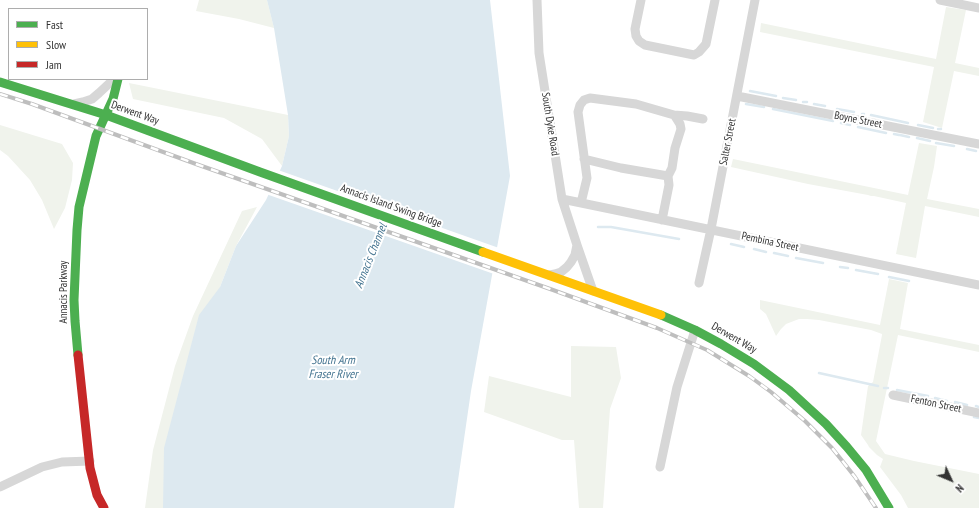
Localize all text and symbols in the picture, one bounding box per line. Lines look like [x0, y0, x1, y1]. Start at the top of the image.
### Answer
legend [8, 8, 148, 80]
text: Fast [46, 17, 63, 32]
text: Slow [46, 37, 66, 52]
text: Jam [46, 57, 62, 72]
street label: South Dyke Road [538, 91, 562, 157]
street label: Derwent Way [109, 98, 161, 128]
street label: Boyne Street [833, 109, 883, 131]
street label: Salter Street [717, 118, 739, 166]
street label: Annacis Island Swing Bridge [339, 182, 443, 230]
water label: Annacis Channel [352, 222, 390, 290]
street label: Pembina Street [740, 230, 800, 254]
street label: Annacis Parkway [57, 261, 71, 323]
street label: Derwent Way [709, 320, 759, 356]
water label: South Arm Fraser River [308, 354, 358, 382]
street label: Fenton Street [909, 392, 963, 416]
north arrow [931, 460, 971, 500]
text: N [953, 481, 967, 495]

